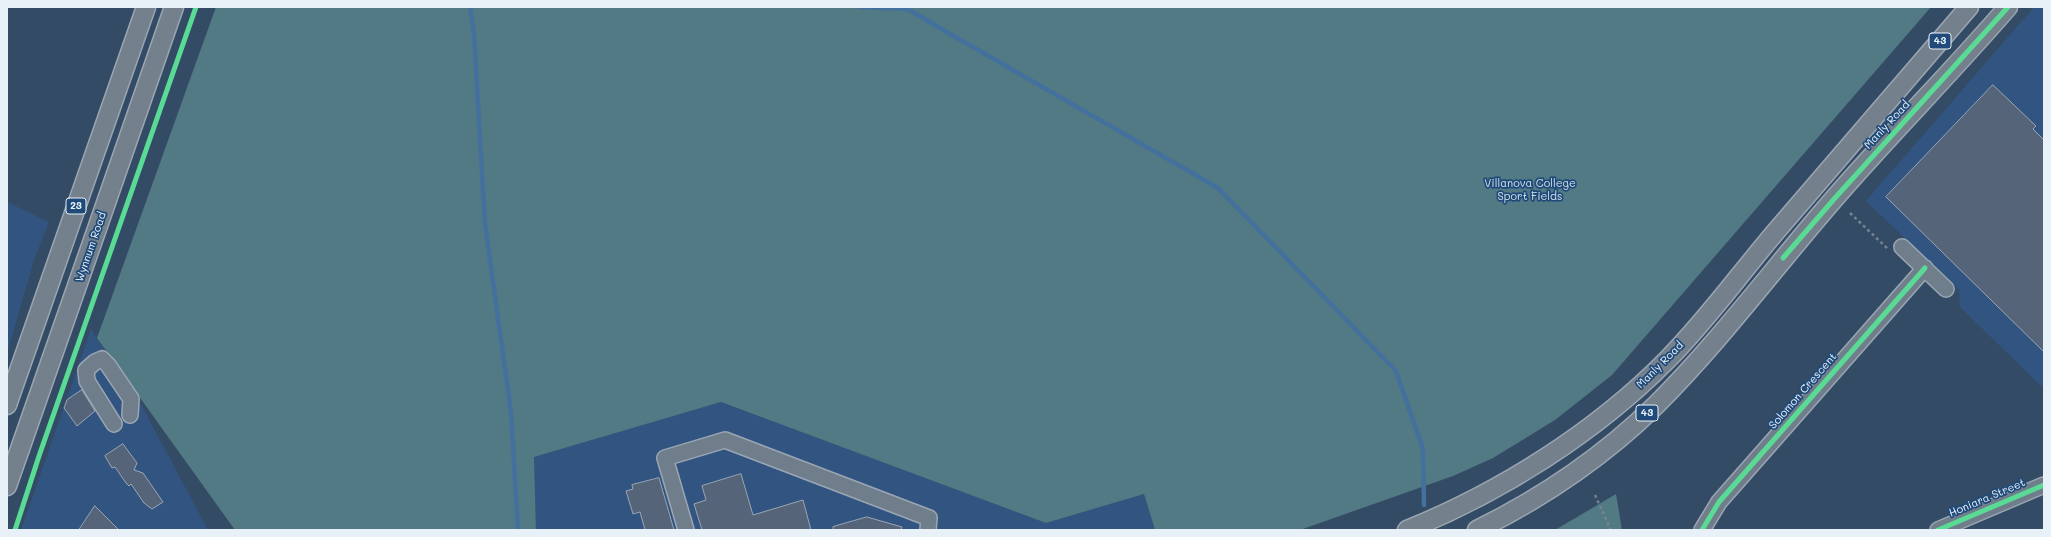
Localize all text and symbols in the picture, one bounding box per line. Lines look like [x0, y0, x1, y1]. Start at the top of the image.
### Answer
road number: 43 [1929, 33, 1951, 49]
street label: Manly Road [1861, 98, 1913, 152]
park label: Villanova College Sport Fields [1484, 177, 1576, 203]
road number: 23 [66, 198, 86, 214]
street label: Wynnum Road [73, 210, 109, 284]
street label: Manly Road [1634, 339, 1686, 391]
street label: Solomon Crescent [1766, 350, 1840, 432]
road number: 43 [1636, 405, 1658, 421]
street label: Honiara Street [1947, 476, 2027, 520]

